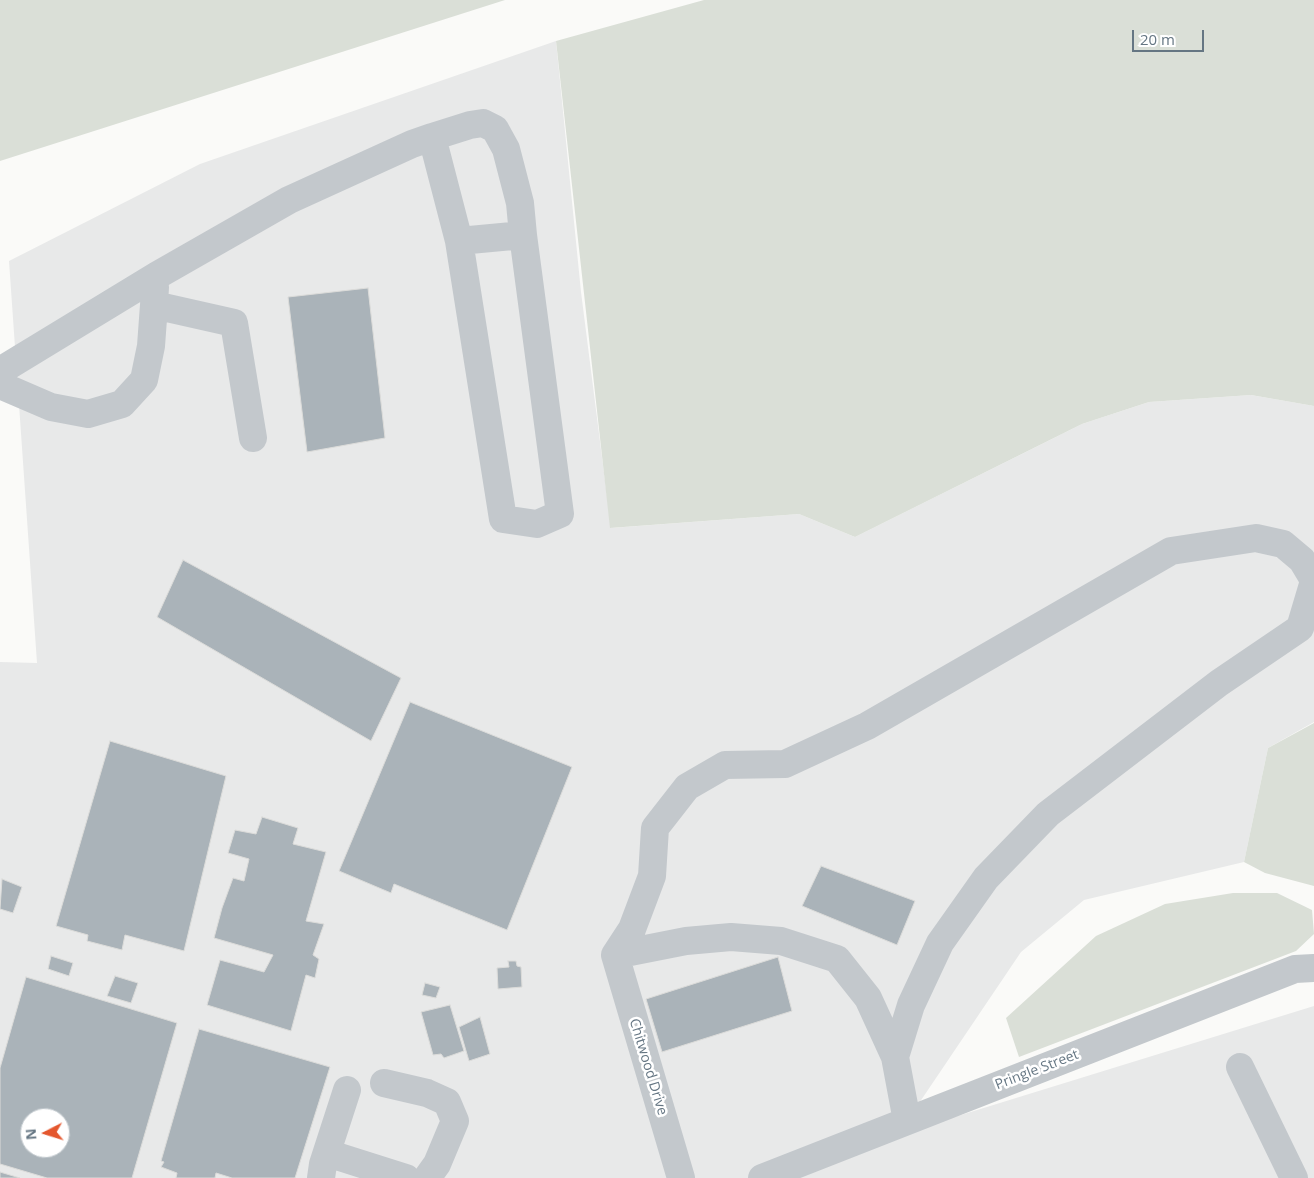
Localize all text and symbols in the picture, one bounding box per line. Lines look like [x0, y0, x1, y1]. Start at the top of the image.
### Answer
scale bar [1134, 20, 1206, 52]
text: 20 m [1140, 29, 1175, 49]
street label: Chitwood Drive [625, 1017, 671, 1117]
street label: Pringle Street [993, 1046, 1081, 1094]
north arrow [20, 1108, 70, 1158]
text: N [21, 1128, 41, 1141]

